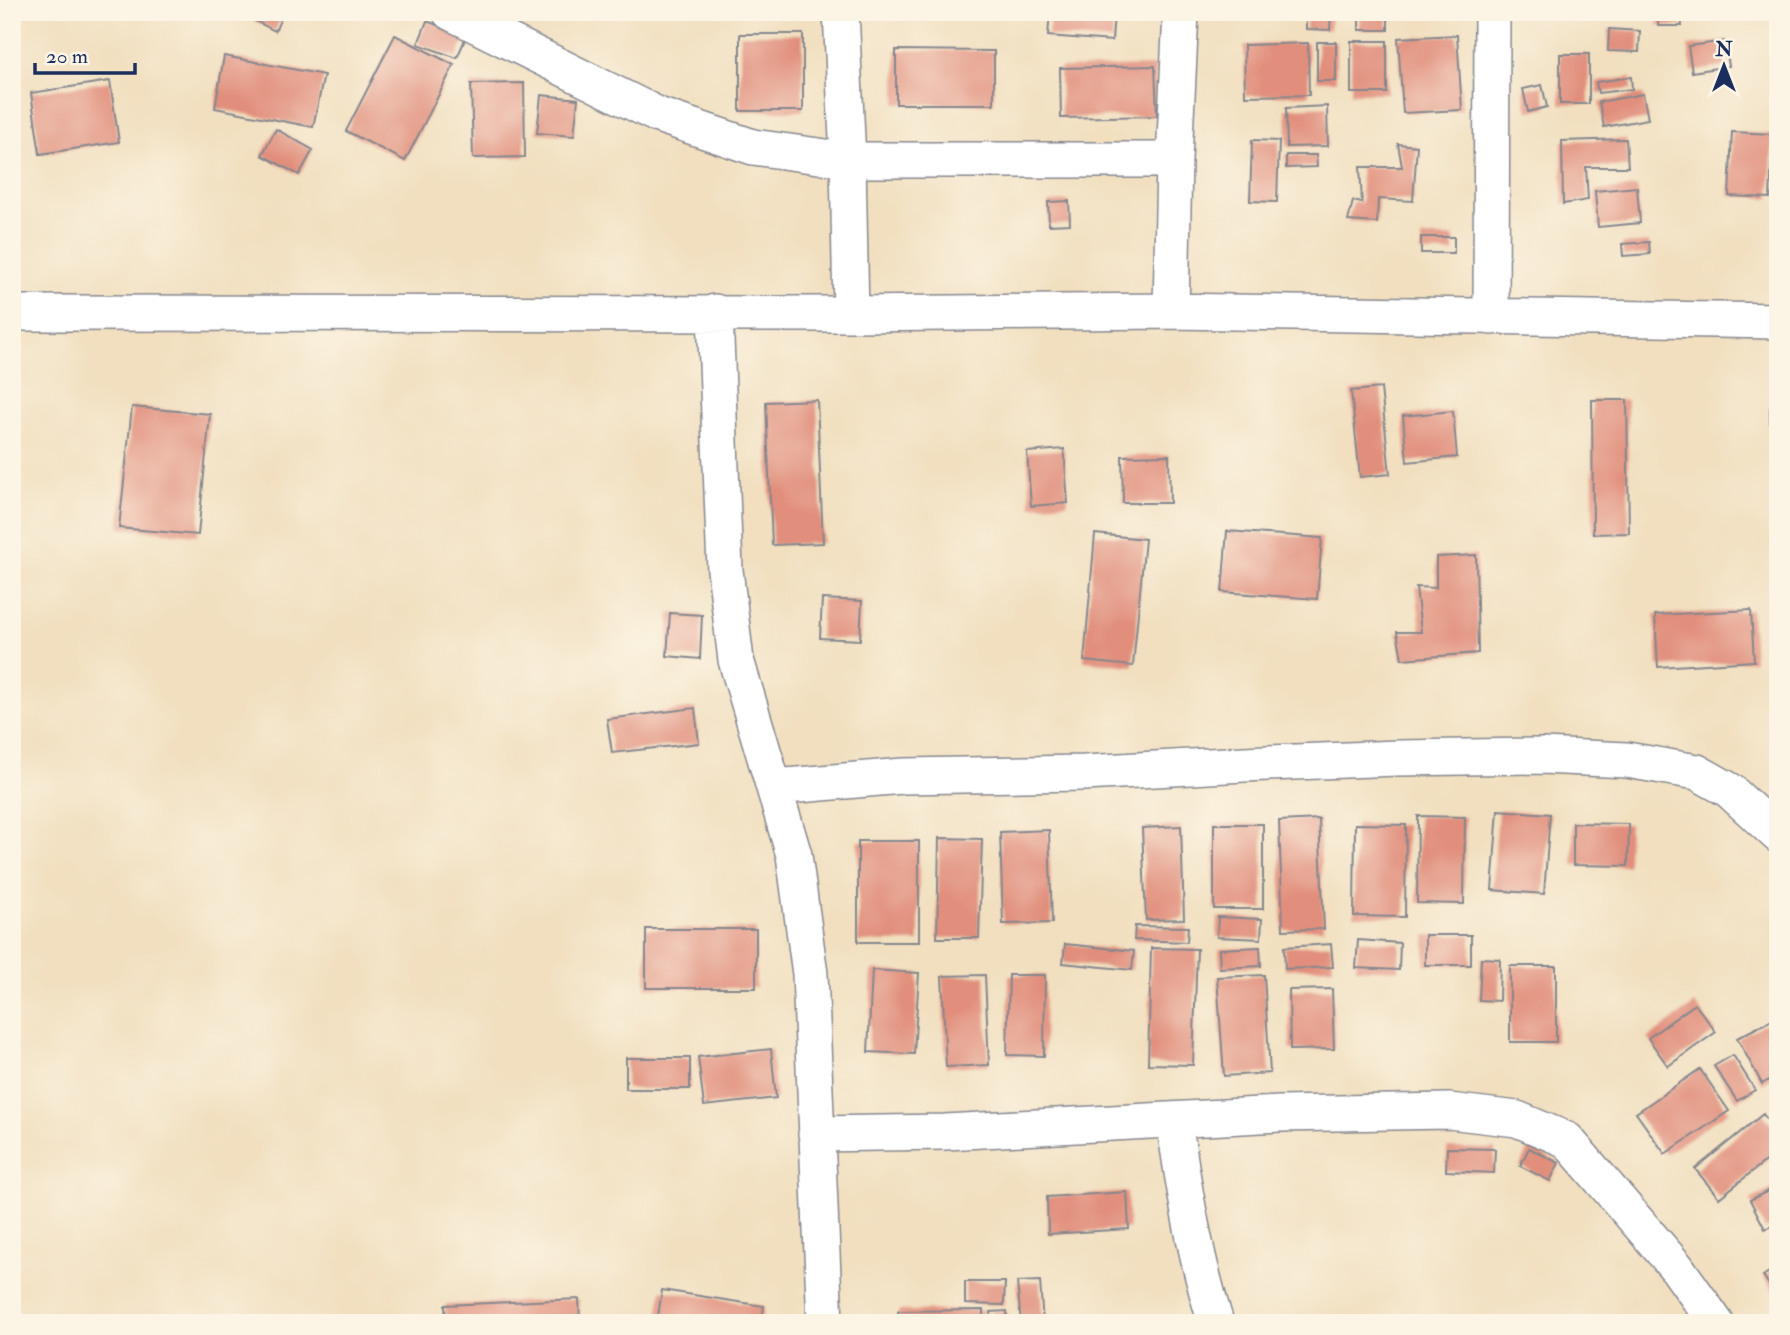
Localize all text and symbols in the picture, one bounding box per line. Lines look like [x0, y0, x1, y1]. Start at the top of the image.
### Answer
scale bar [35, 32, 135, 76]
north arrow [1688, 32, 1758, 102]
text: N [1714, 38, 1733, 62]
text: 20 m [46, 43, 88, 70]

